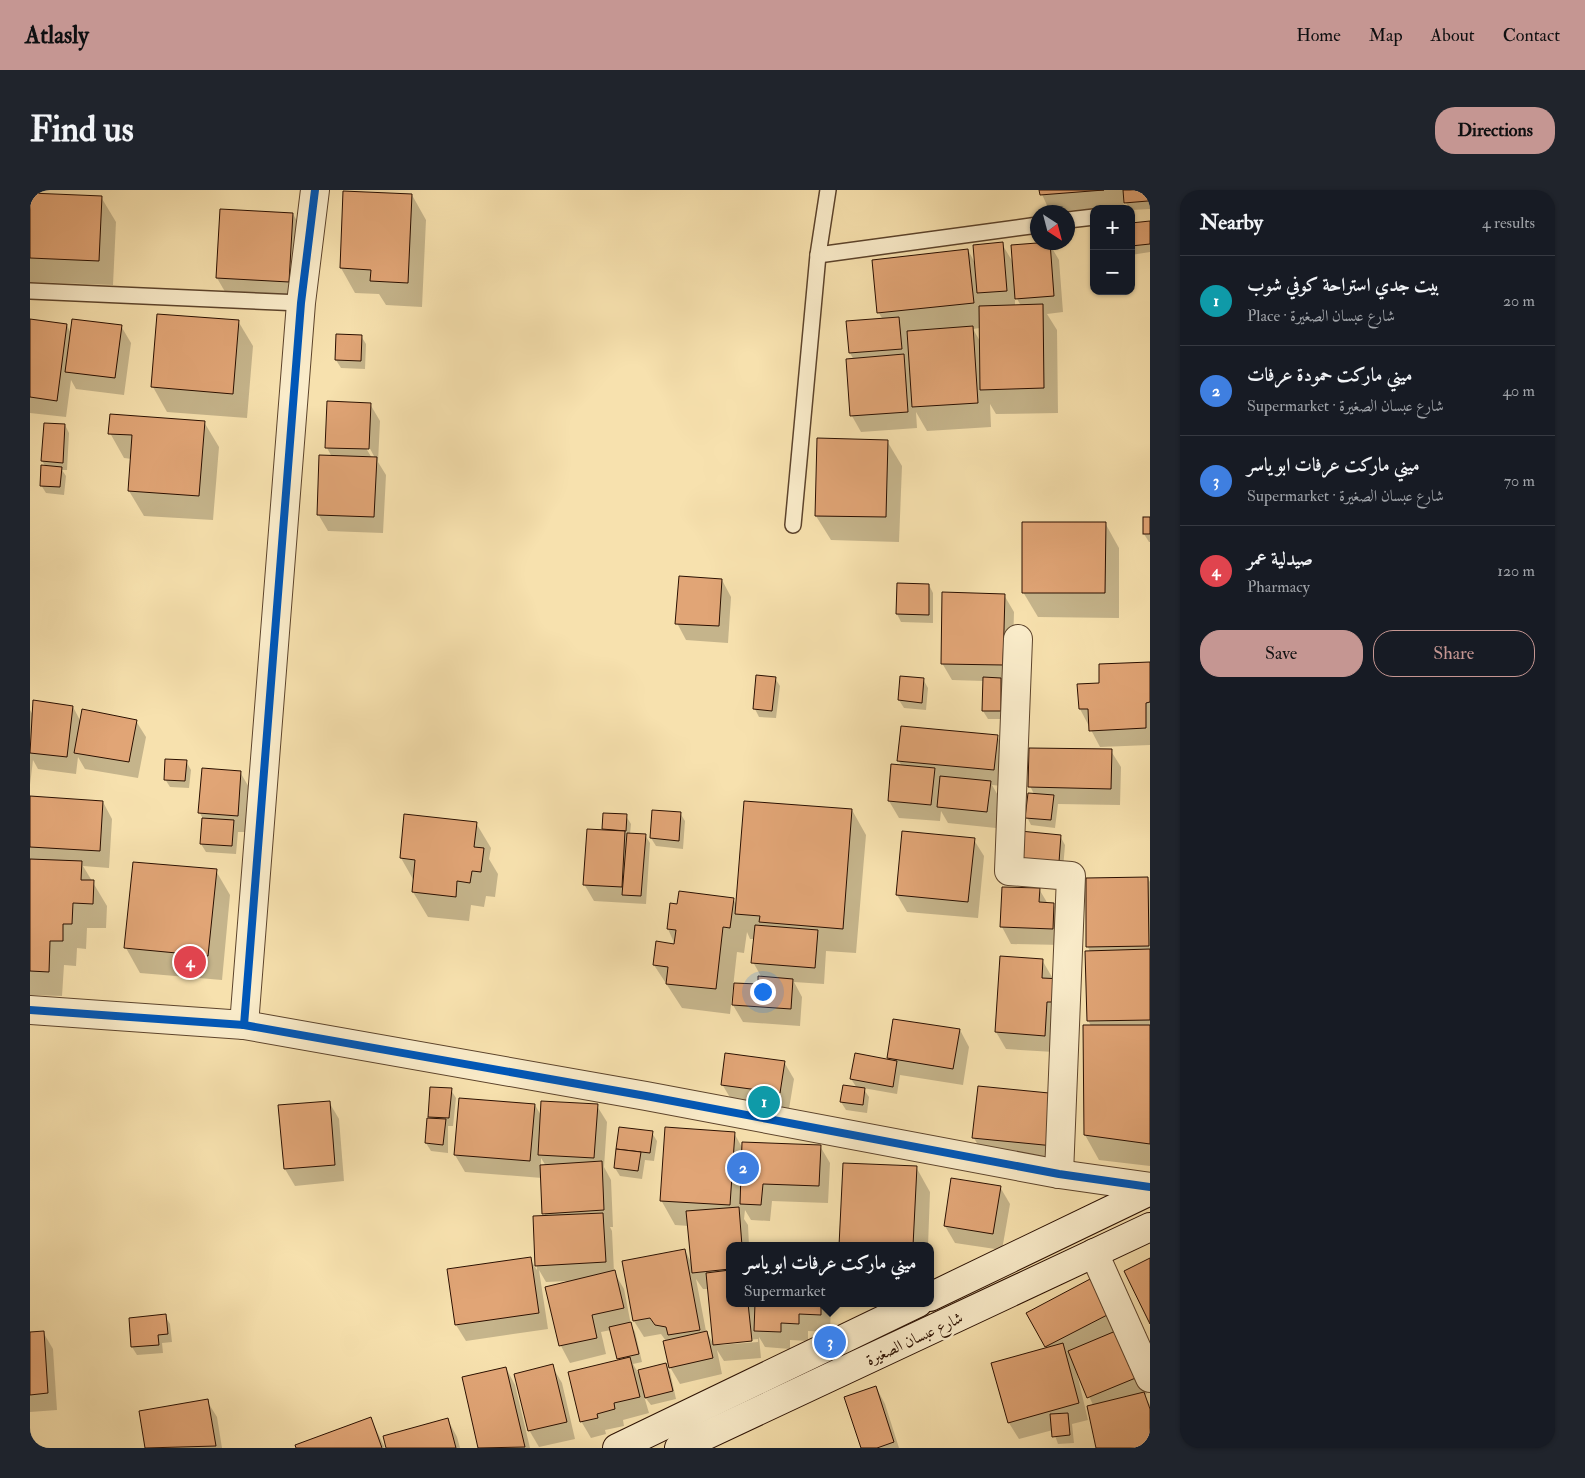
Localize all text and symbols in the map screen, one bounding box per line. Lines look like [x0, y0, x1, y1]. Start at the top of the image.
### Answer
text: Atlasly [25, 20, 89, 51]
text: Home [1296, 24, 1341, 47]
text: Map [1369, 24, 1403, 47]
text: About [1431, 24, 1475, 47]
text: Contact [1503, 24, 1560, 47]
button: Directions [1435, 107, 1555, 154]
text: Find us [30, 108, 134, 152]
north arrow [1030, 205, 1075, 250]
map controls [1090, 205, 1135, 295]
button: + [1090, 205, 1135, 250]
text: Nearby [1200, 209, 1263, 236]
text: 4 results [1482, 213, 1535, 233]
button: − [1090, 250, 1135, 295]
text: بيت جدي استراحة كوفي شوب [1247, 273, 1440, 297]
text: 1 [1213, 291, 1219, 311]
text: 20 m [1503, 291, 1535, 311]
text: Place · شارع عبسان الصغيرة [1247, 306, 1395, 326]
text: ميني ماركت حمودة عرفات [1247, 363, 1412, 387]
text: 2 [1212, 381, 1220, 401]
text: 40 m [1502, 381, 1535, 401]
text: Supermarket · شارع عبسان الصغيرة [1247, 396, 1444, 416]
text: ميني ماركت عرفات ابو ياسر [1247, 453, 1420, 477]
text: 3 [1213, 471, 1219, 491]
text: 70 m [1504, 471, 1535, 491]
text: Supermarket · شارع عبسان الصغيرة [1247, 486, 1444, 506]
text: صيدلية عمر [1247, 547, 1313, 571]
text: 4 [1212, 561, 1220, 581]
text: 120 m [1497, 561, 1535, 581]
text: Pharmacy [1247, 577, 1310, 597]
button: Save [1200, 630, 1363, 677]
button: Share [1373, 630, 1535, 677]
pin: 4 [174, 943, 206, 981]
your location [750, 979, 776, 1005]
pin: 1 [748, 1083, 780, 1121]
pin: 2 [727, 1149, 759, 1187]
popup [726, 1242, 934, 1307]
text: ميني ماركت عرفات ابو ياسر [744, 1251, 916, 1275]
text: Supermarket [744, 1281, 826, 1301]
street label: شارع عبسان الصغيرة [863, 1308, 967, 1373]
pin: 3 [814, 1323, 846, 1361]

